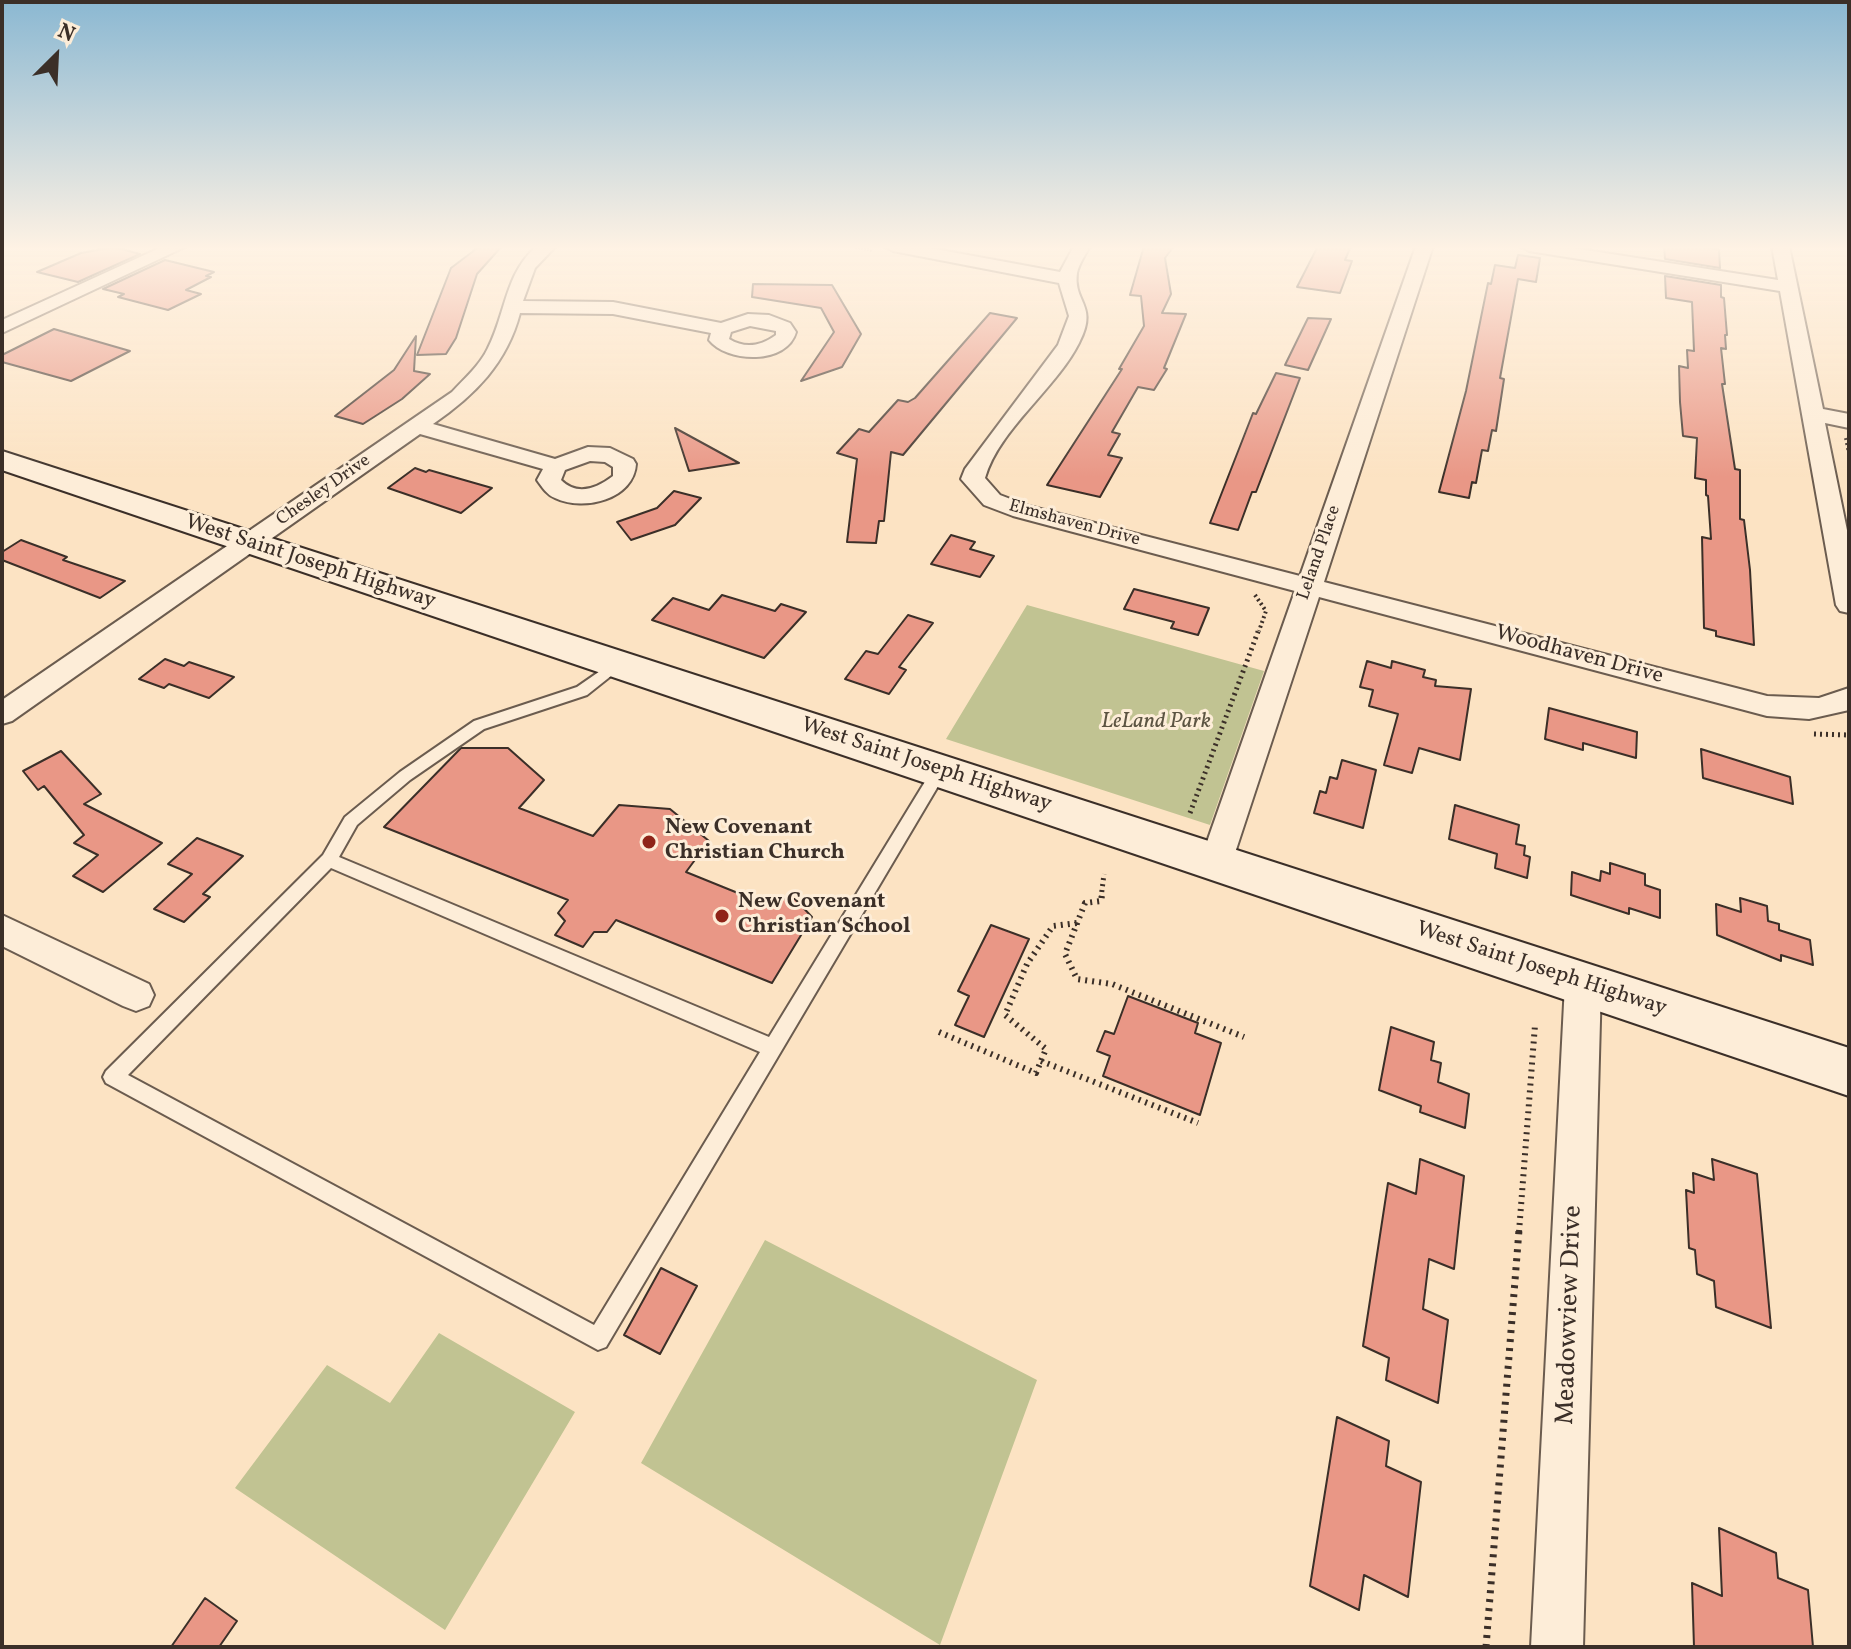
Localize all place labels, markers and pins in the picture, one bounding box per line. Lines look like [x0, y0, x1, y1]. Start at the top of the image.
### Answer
place label: New Covenant Christian Church [665, 816, 845, 868]
marker: New Covenant Christian Church [640, 833, 658, 851]
place label: New Covenant Christian School [738, 890, 910, 942]
marker: New Covenant Christian School [713, 907, 731, 925]

